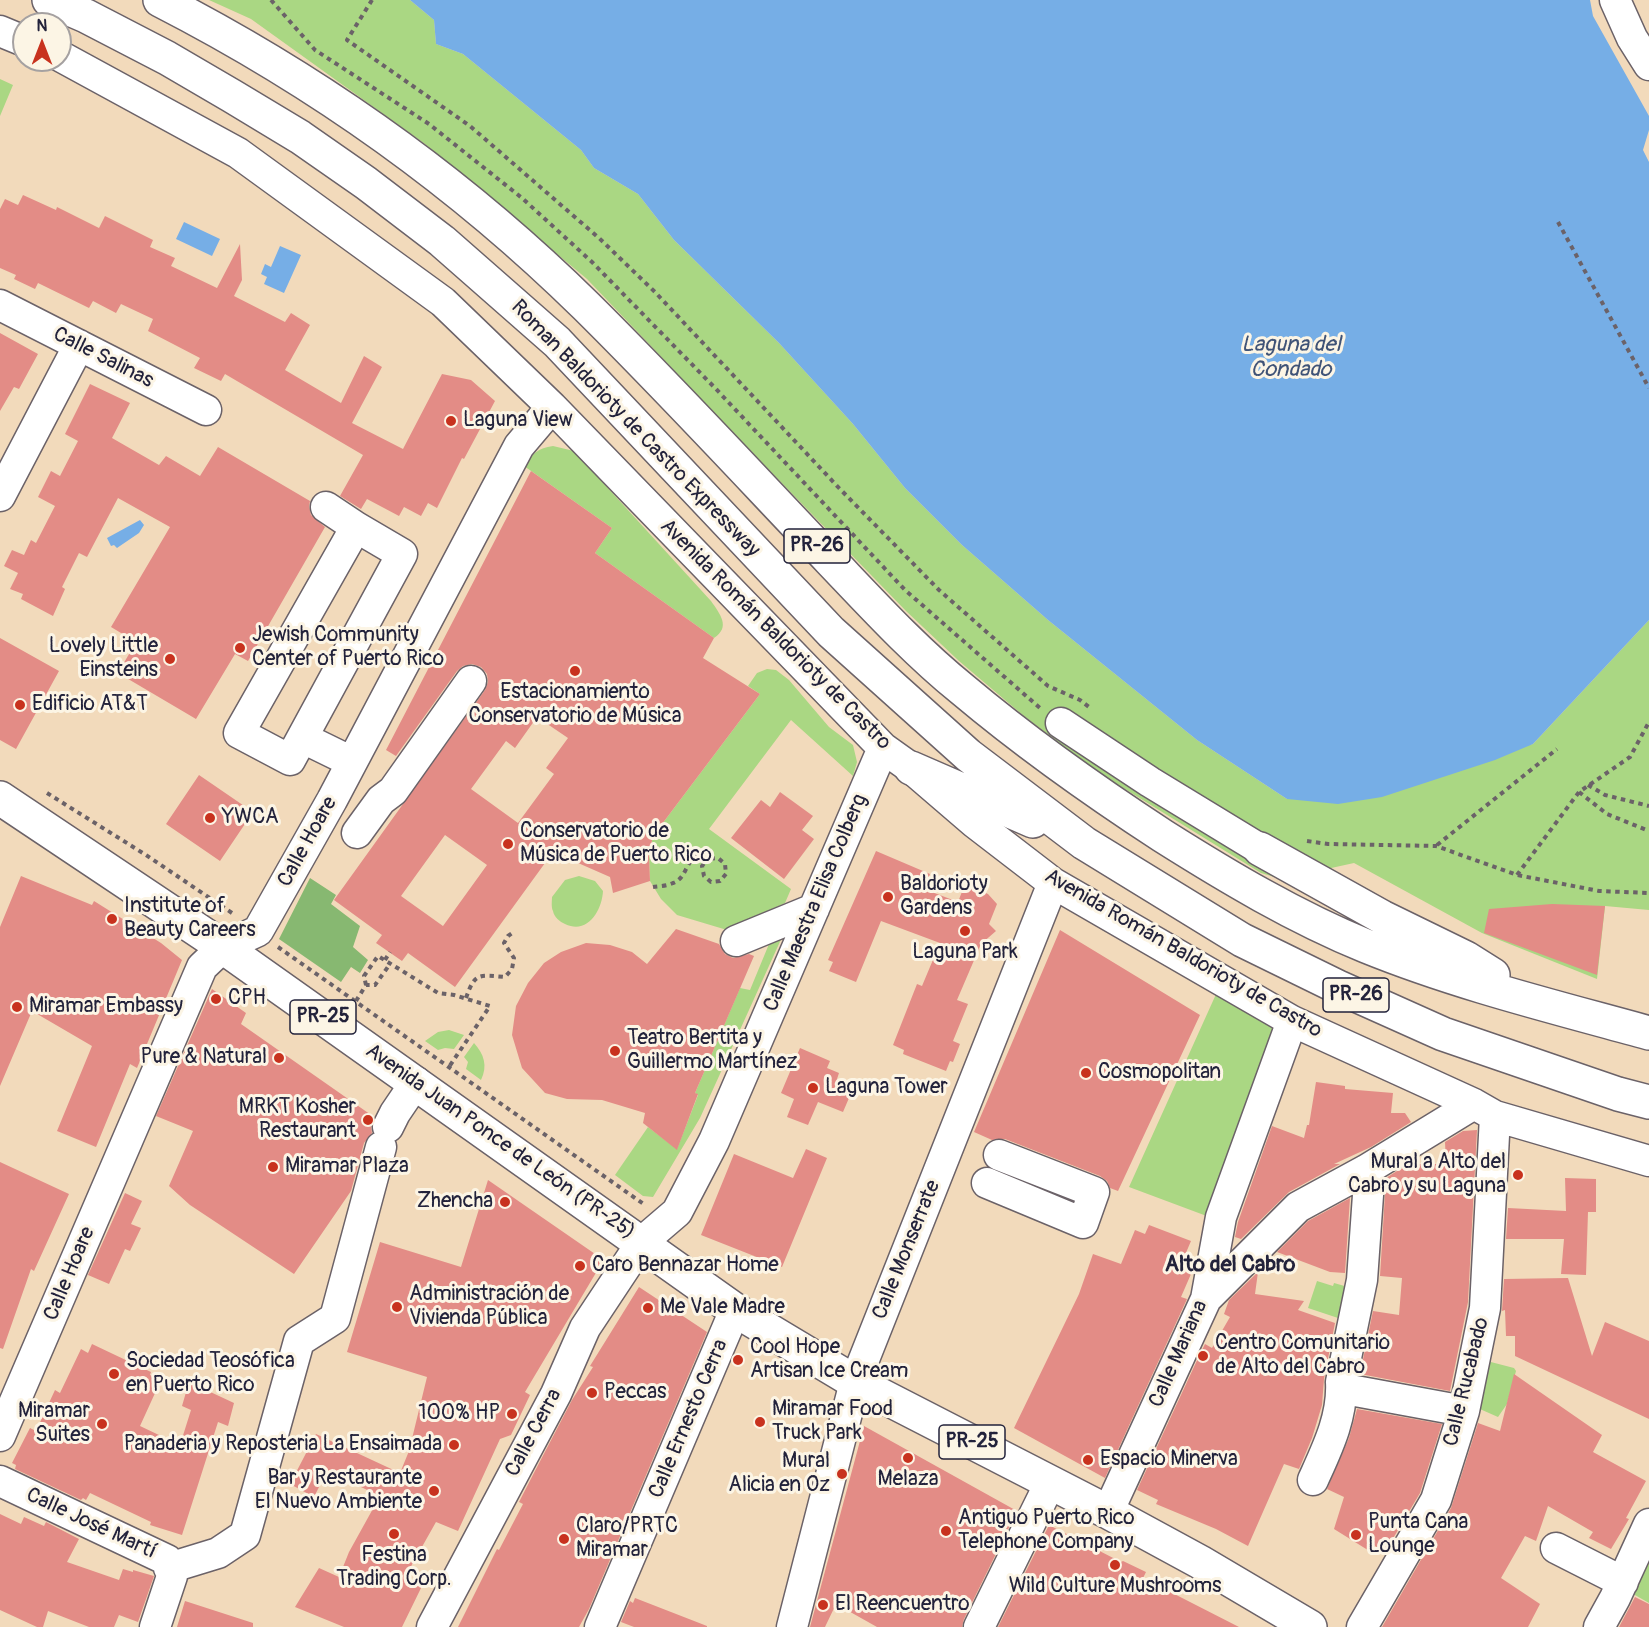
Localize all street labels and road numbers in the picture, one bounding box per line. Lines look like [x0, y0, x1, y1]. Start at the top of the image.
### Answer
street label: Roman Baldorioty de Castro Expressway [505, 295, 765, 563]
street label: Calle Salinas [49, 322, 157, 394]
street label: Avenida Román Baldorioty de Castro [654, 514, 896, 756]
road number: PR-26 [784, 529, 850, 563]
street label: Calle Maestra Elisa Colberg [759, 790, 873, 1016]
street label: Calle Hoare [273, 792, 343, 892]
street label: Avenida Román Baldorioty de Castro [1040, 864, 1326, 1044]
road number: PR-26 [1323, 978, 1389, 1012]
road number: PR-25 [290, 1000, 356, 1034]
street label: Avenida Juan Ponce de León (PR-25) [360, 1039, 640, 1245]
street label: Calle Monserrate [868, 1177, 946, 1323]
street label: Calle Hoare [39, 1223, 101, 1325]
street label: Calle Mariana [1144, 1297, 1214, 1411]
street label: Calle Rucabado [1439, 1315, 1495, 1449]
street label: Calle Ernesto Cerra [644, 1336, 734, 1502]
street label: Calle Cerra [500, 1385, 568, 1481]
road number: PR-25 [939, 1425, 1005, 1459]
street label: Calle José Martí [22, 1483, 160, 1565]

